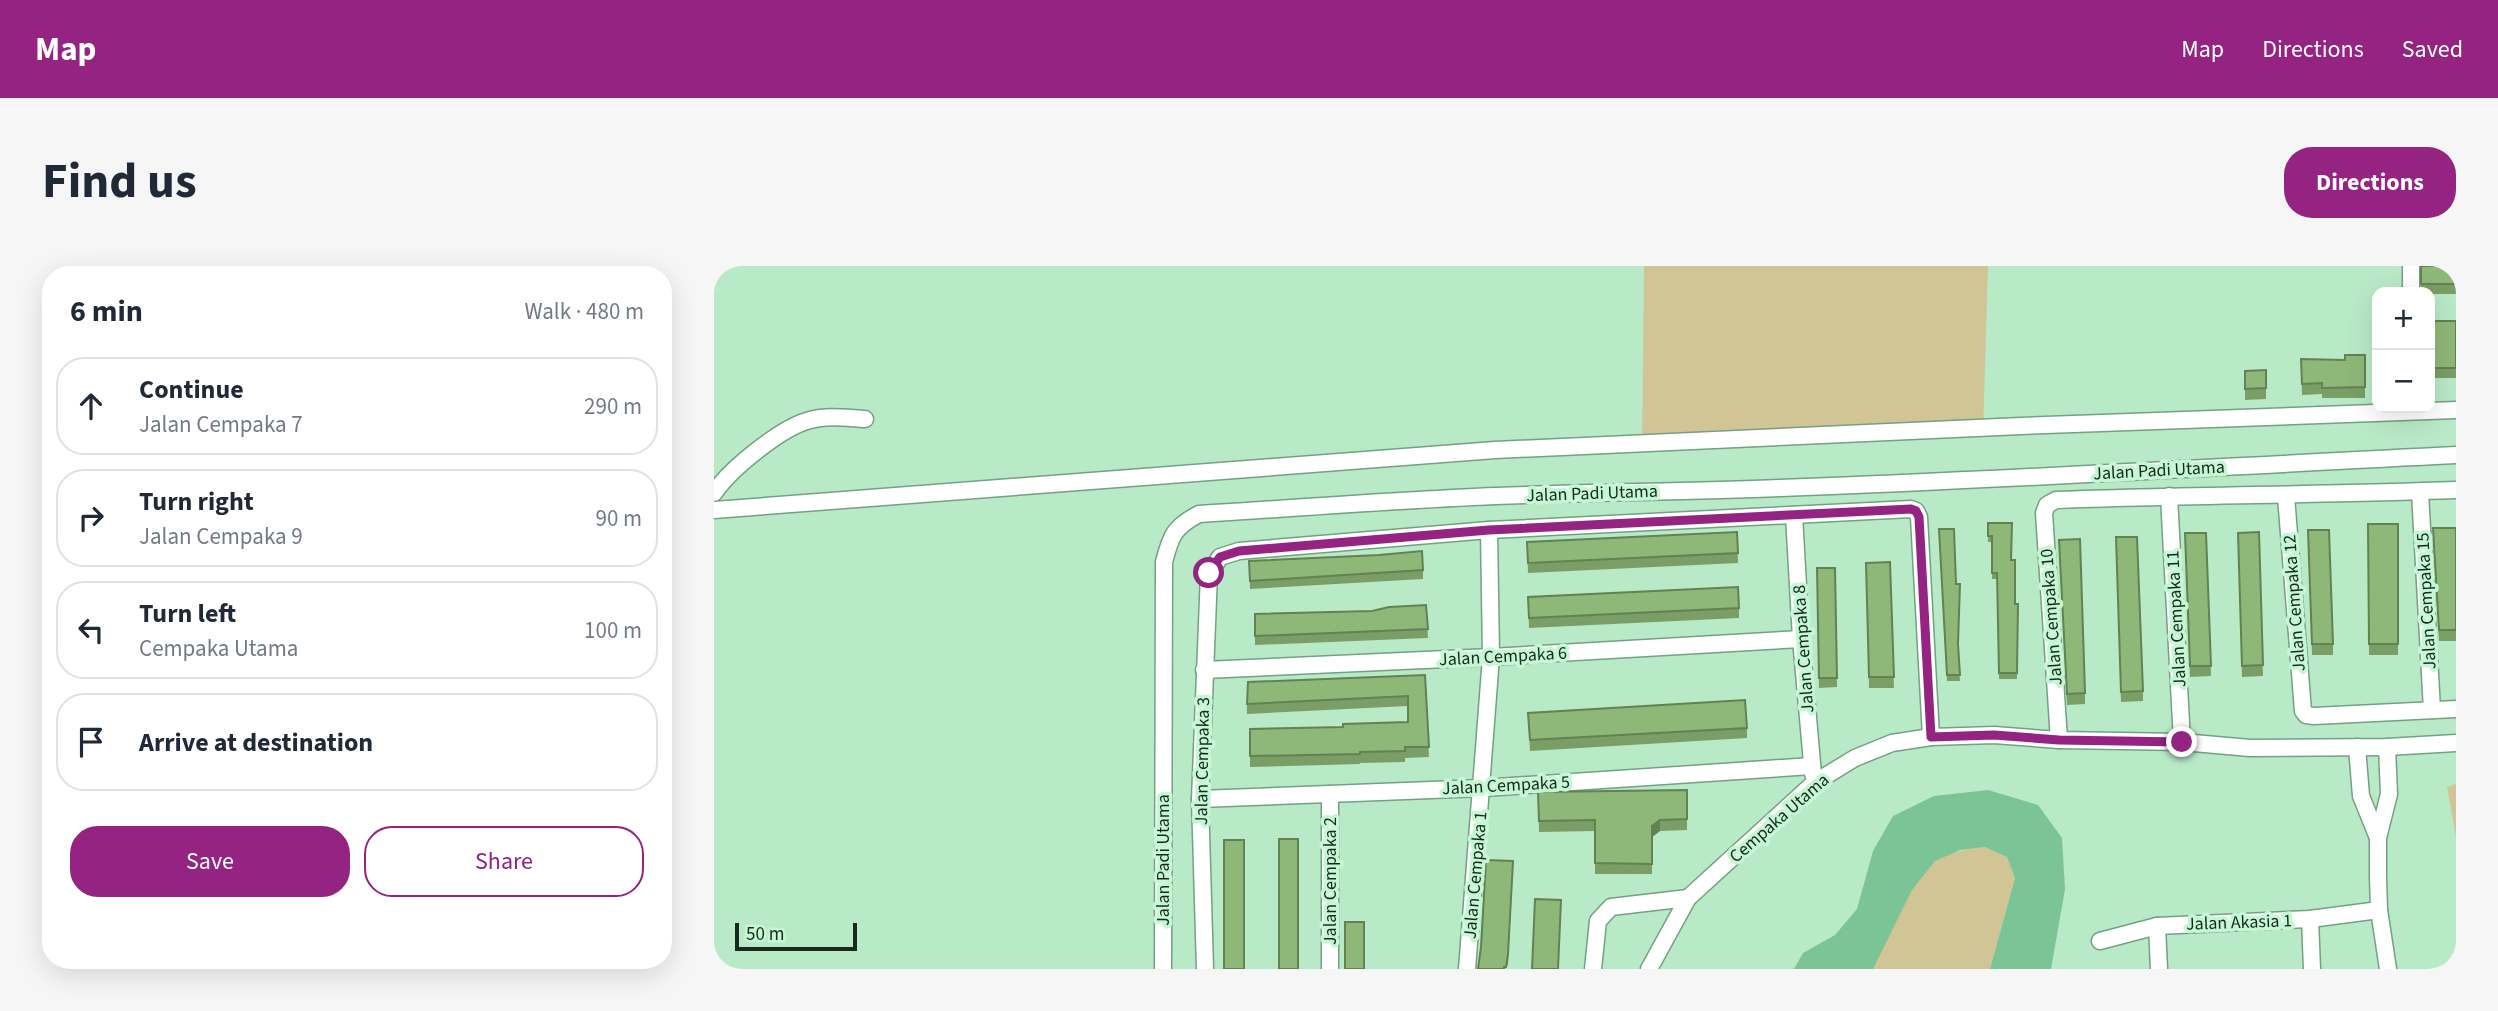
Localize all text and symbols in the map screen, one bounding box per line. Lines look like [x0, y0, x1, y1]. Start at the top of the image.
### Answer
text: Map [35, 26, 96, 73]
text: Map [2181, 32, 2224, 67]
text: Directions [2262, 32, 2364, 67]
text: Saved [2402, 32, 2463, 67]
text: Find us [42, 147, 197, 217]
button: Directions [2284, 147, 2456, 218]
map controls [2372, 287, 2435, 413]
button: + [2372, 287, 2435, 350]
text: 6 min [70, 290, 143, 333]
text: Walk · 480 m [525, 295, 644, 328]
button: − [2372, 350, 2435, 413]
text: Continue [139, 371, 244, 408]
icon: ahead [72, 387, 110, 425]
text: 290 m [584, 390, 642, 423]
text: Jalan Cempaka 7 [139, 408, 303, 441]
street label: Jalan Padi Utama [2093, 455, 2225, 486]
street label: Jalan Padi Utama [1526, 479, 1658, 508]
text: Turn right [139, 483, 254, 520]
icon: right [72, 499, 110, 537]
text: 90 m [595, 502, 642, 535]
text: Jalan Cempaka 9 [139, 520, 303, 553]
street label: Jalan Cempaka 15 [2410, 532, 2443, 670]
street label: Jalan Cempaka 12 [2277, 534, 2312, 672]
street label: Jalan Cempaka 10 [2034, 548, 2069, 686]
street label: Jalan Cempaka 11 [2160, 550, 2193, 688]
route start [1193, 557, 1224, 588]
street label: Jalan Cempaka 8 [1787, 584, 1820, 714]
text: Turn left [139, 595, 236, 632]
icon: left [72, 611, 110, 649]
text: 100 m [584, 614, 642, 647]
text: Cempaka Utama [139, 632, 298, 665]
street label: Jalan Cempaka 6 [1438, 641, 1568, 672]
street label: Jalan Cempaka 3 [1189, 697, 1216, 825]
icon: arrive [72, 723, 110, 761]
text: Arrive at destination [139, 724, 373, 761]
route end [2166, 726, 2197, 757]
street label: Cempaka Utama [1724, 768, 1835, 869]
street label: Jalan Cempaka 5 [1441, 770, 1571, 801]
street label: Jalan Padi Utama [1151, 794, 1176, 926]
street label: Jalan Cempaka 1 [1457, 810, 1494, 940]
street label: Jalan Cempaka 2 [1318, 817, 1343, 945]
button: Save [70, 826, 350, 897]
button: Share [364, 826, 644, 897]
street label: Jalan Akasia 1 [2186, 908, 2292, 937]
scale bar [735, 920, 858, 952]
text: 50 m [746, 921, 784, 948]

